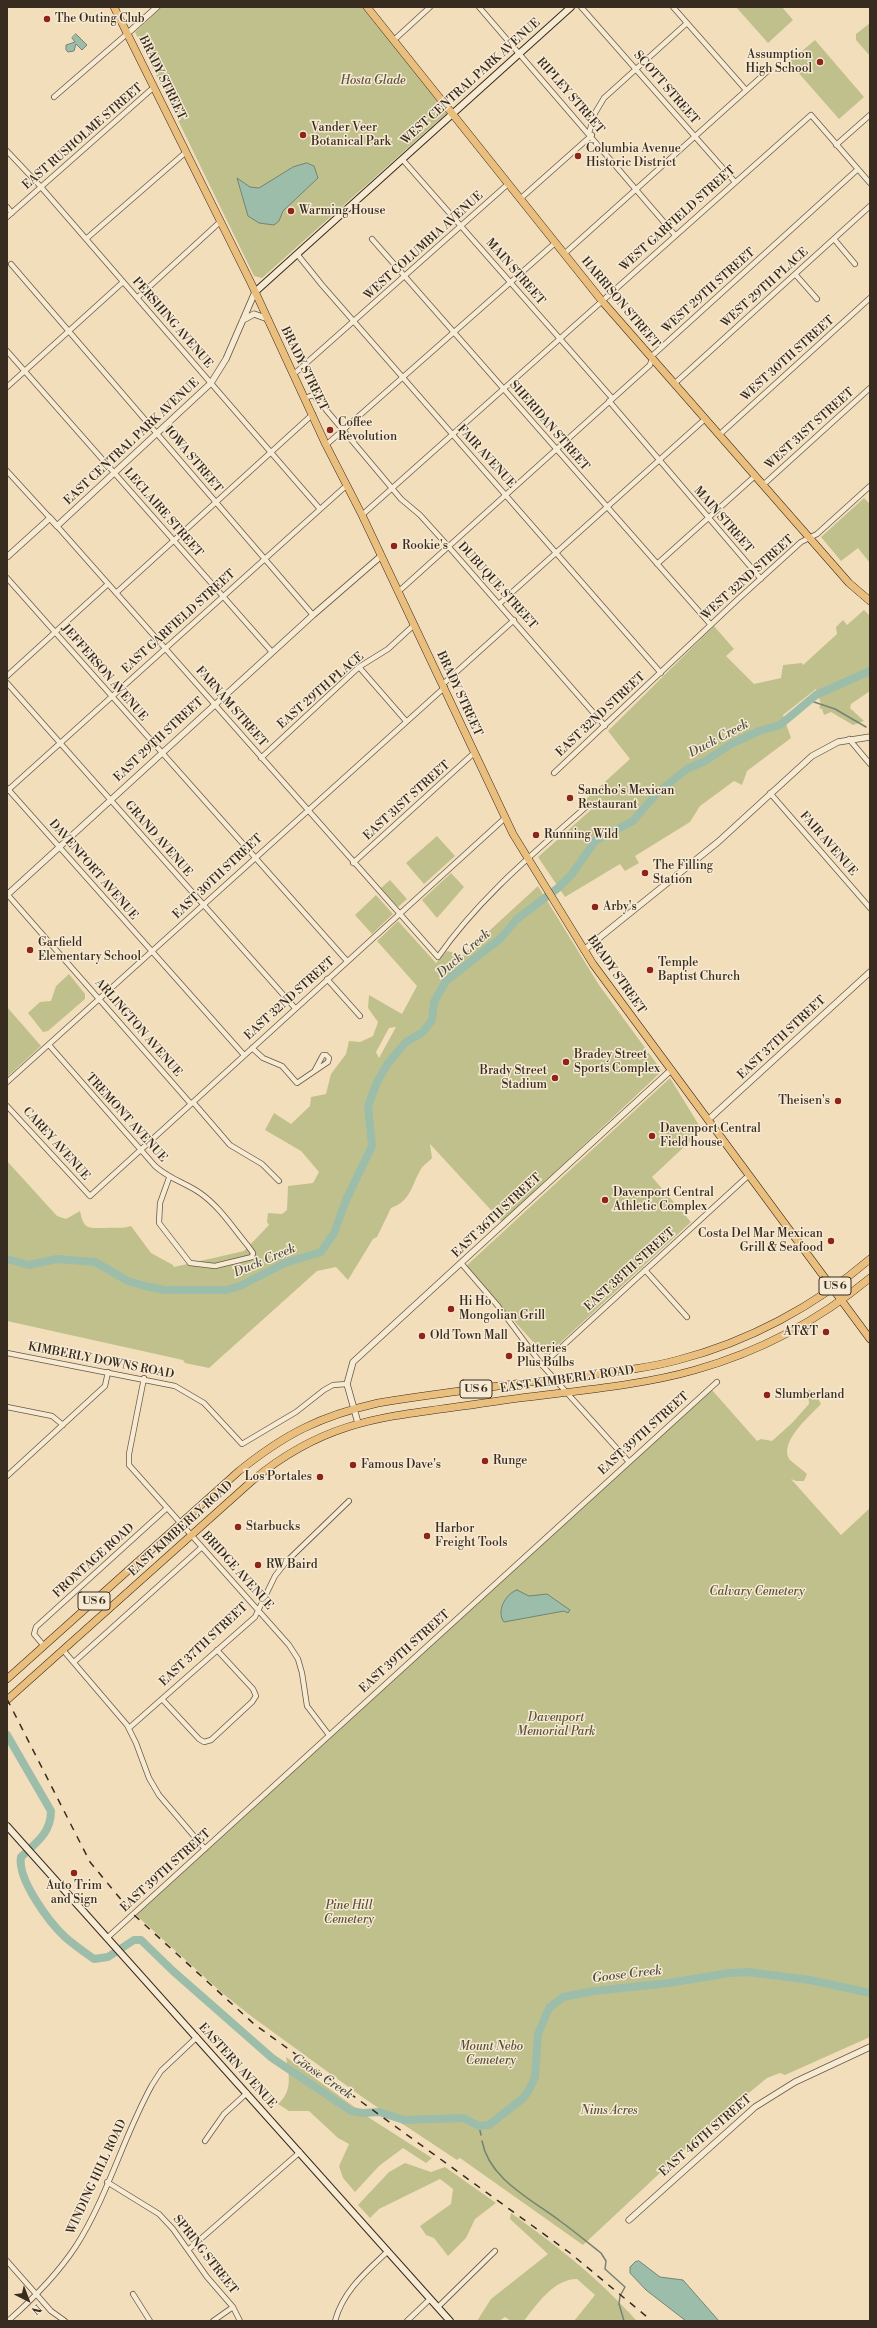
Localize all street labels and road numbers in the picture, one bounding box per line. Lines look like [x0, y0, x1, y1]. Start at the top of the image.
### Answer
street label: WEST CENTRAL PARK AVENUE [398, 16, 544, 148]
street label: BRADY STREET [135, 33, 189, 123]
street label: SCOTT STREET [630, 48, 702, 128]
street label: RIPLEY STREET [533, 55, 607, 137]
street label: EAST RUSHOLME STREET [20, 81, 146, 193]
street label: WEST GARFIELD STREET [617, 163, 739, 275]
street label: WEST COLUMBIA AVENUE [362, 189, 486, 303]
street label: MAIN STREET [482, 236, 548, 308]
street label: WEST 29TH PLACE [718, 245, 812, 331]
street label: WEST 29TH STREET [660, 246, 758, 336]
street label: HARRISON STREET [578, 254, 662, 352]
street label: PERSHING AVENUE [129, 275, 215, 371]
street label: WEST 30TH STREET [738, 313, 838, 405]
street label: BRADY STREET [277, 324, 331, 414]
street label: EAST CENTRAL PARK AVENUE [61, 376, 203, 508]
street label: SHERIDAN STREET [506, 378, 592, 474]
street label: WEST 31ST STREET [763, 385, 857, 473]
street label: FAIR AVENUE [454, 422, 518, 492]
street label: IOWA STREET [161, 424, 225, 496]
street label: LECLAIRE STREET [121, 466, 205, 560]
street label: MAIN STREET [690, 484, 756, 556]
street label: WEST 32ND STREET [699, 533, 797, 623]
street label: DUBUQUE STREET [454, 540, 540, 632]
street label: EAST GARFIELD STREET [119, 567, 239, 677]
street label: JEFFERSON AVENUE [58, 622, 150, 724]
street label: BRADY STREET [433, 649, 485, 739]
street label: EAST 29TH PLACE [275, 650, 367, 732]
street label: FARNAM STREET [192, 664, 270, 750]
street label: EAST 32ND STREET [553, 670, 649, 760]
street label: EAST 29TH STREET [111, 695, 207, 785]
street label: EAST 31ST STREET [361, 758, 453, 844]
street label: GRAND AVENUE [121, 798, 195, 880]
street label: FAIR AVENUE [796, 809, 860, 879]
street label: DAVENPORT AVENUE [46, 817, 140, 923]
street label: EAST 30TH STREET [170, 832, 266, 922]
street label: BRADY STREET [584, 933, 648, 1017]
street label: EAST 32ND STREET [242, 955, 338, 1043]
street label: ARLINGTON AVENUE [92, 976, 184, 1080]
street label: EAST 37TH STREET [735, 993, 829, 1083]
street label: TREMONT AVENUE [82, 1071, 170, 1165]
street label: CAREY AVENUE [19, 1104, 93, 1184]
street label: EAST 36TH STREET [449, 1171, 545, 1261]
street label: EAST 38TH STREET [582, 1225, 678, 1315]
road number: US 6 [819, 1277, 851, 1295]
street label: KIMBERLY DOWNS ROAD [27, 1340, 175, 1382]
street label: EAST KIMBERLY ROAD [499, 1363, 635, 1397]
road number: US 6 [460, 1380, 492, 1398]
street label: EAST 39TH STREET [596, 1389, 692, 1479]
street label: EAST KIMBERLY ROAD [126, 1478, 236, 1580]
street label: FRONTAGE ROAD [50, 1521, 138, 1601]
street label: BRIDGE AVENUE [198, 1529, 276, 1613]
road number: US 6 [78, 1592, 110, 1610]
street label: EAST 37TH STREET [157, 1600, 251, 1690]
street label: EAST 39TH STREET [357, 1607, 453, 1697]
street label: EAST 39TH STREET [118, 1826, 214, 1916]
street label: EASTERN AVENUE [195, 2020, 279, 2112]
street label: EAST 46TH STREET [657, 2092, 755, 2180]
street label: WINDING HILL ROAD [64, 2117, 130, 2237]
street label: SPRING STREET [170, 2213, 240, 2297]

